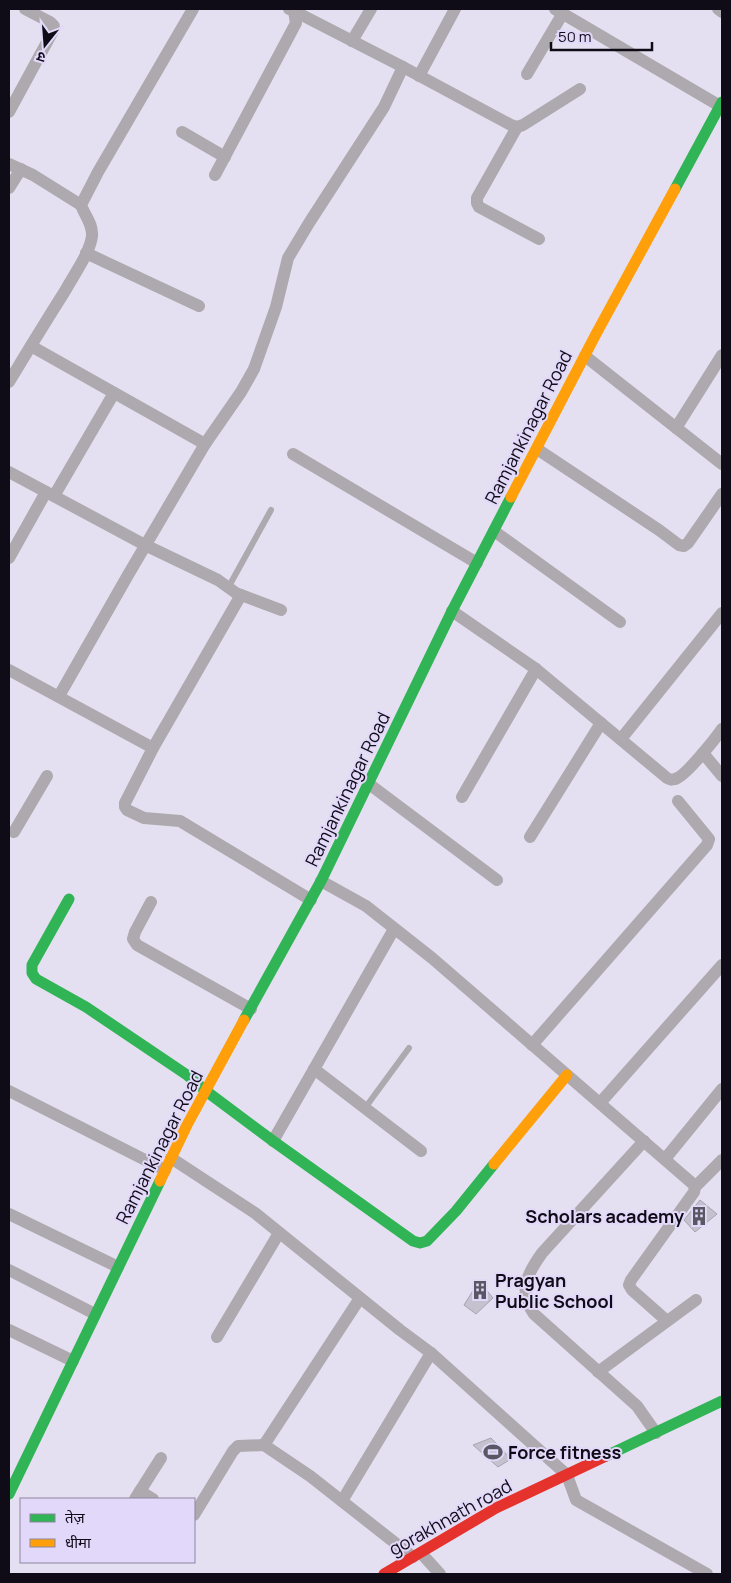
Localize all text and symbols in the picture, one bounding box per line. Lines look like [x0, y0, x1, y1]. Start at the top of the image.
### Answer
north arrow [20, 20, 70, 70]
scale bar [551, 20, 652, 52]
text: 50 m [558, 26, 592, 47]
text: उ [34, 47, 48, 68]
street label: Ramjankinagar Road [479, 346, 577, 508]
street label: Ramjankinagar Road [299, 708, 395, 870]
street label: Ramjankinagar Road [110, 1066, 208, 1228]
place label: Scholars academy [525, 1204, 684, 1228]
building icon: Scholars academy [688, 1205, 710, 1227]
place label: Pragyan Public School [495, 1268, 614, 1313]
building icon: Pragyan Public School [469, 1279, 491, 1301]
place label: Force fitness [508, 1440, 621, 1464]
sports icon: Force fitness [482, 1441, 504, 1463]
street label: gorakhnath road [384, 1473, 516, 1561]
legend [20, 1498, 195, 1563]
text: तेज़ [65, 1507, 86, 1528]
text: धीमा [65, 1532, 92, 1553]

